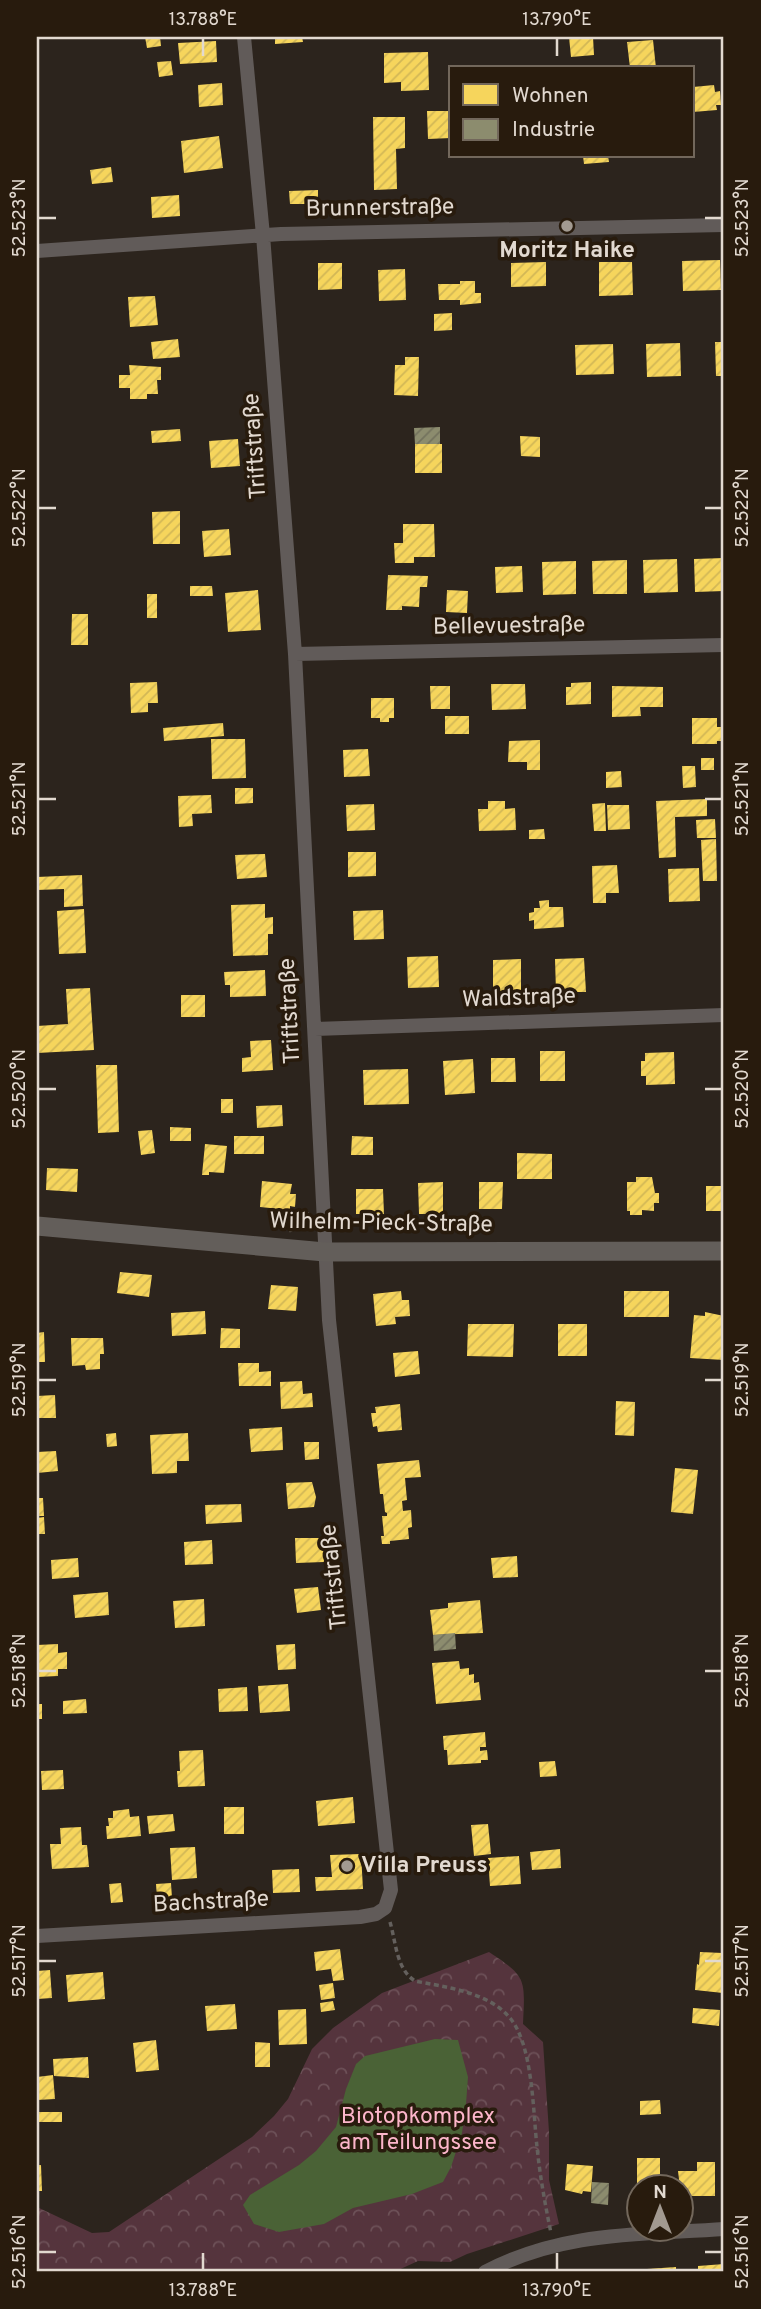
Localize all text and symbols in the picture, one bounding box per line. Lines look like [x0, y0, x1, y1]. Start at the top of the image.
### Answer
text: 13.788°E [169, 9, 237, 32]
text: 13.790°E [522, 9, 592, 32]
legend [449, 66, 694, 158]
text: Wohnen [512, 83, 589, 110]
text: Industrie [512, 117, 595, 144]
text: 52.523°N [9, 178, 32, 258]
text: 52.523°N [732, 178, 755, 258]
street label: Brunnerstraße [305, 193, 455, 225]
marker: Moritz Haike [559, 218, 575, 234]
place label: Moritz Haike [499, 237, 635, 266]
street label: Triftstraße [238, 392, 274, 500]
text: 52.522°N [9, 468, 32, 548]
text: 52.522°N [732, 468, 755, 548]
street label: Bellevuestraße [433, 611, 585, 643]
text: 52.521°N [9, 761, 32, 837]
text: 52.521°N [732, 761, 755, 837]
street label: Triftstraße [274, 957, 308, 1065]
street label: Waldstraße [462, 983, 576, 1015]
text: 52.520°N [9, 1049, 32, 1129]
text: 52.520°N [732, 1049, 755, 1129]
street label: Wilhelm-Pieck-Straße [269, 1208, 493, 1240]
text: 52.519°N [9, 1343, 32, 1417]
text: 52.519°N [732, 1343, 755, 1417]
street label: Triftstraße [315, 1523, 355, 1631]
text: 52.518°N [9, 1633, 32, 1709]
text: 52.518°N [732, 1633, 755, 1709]
place label: Villa Preuss [361, 1852, 488, 1881]
marker: Villa Preuss [339, 1858, 355, 1874]
street label: Bachstraße [152, 1885, 270, 1921]
text: 52.517°N [9, 1924, 32, 1998]
text: 52.517°N [732, 1924, 755, 1998]
park label: Biotopkomplex am Teilungssee [339, 2103, 497, 2158]
north arrow [624, 2172, 694, 2242]
text: N [653, 2181, 667, 2205]
text: 52.516°N [9, 2215, 32, 2289]
text: 52.516°N [732, 2215, 755, 2289]
text: 13.788°E [169, 2280, 237, 2303]
text: 13.790°E [522, 2280, 592, 2303]

